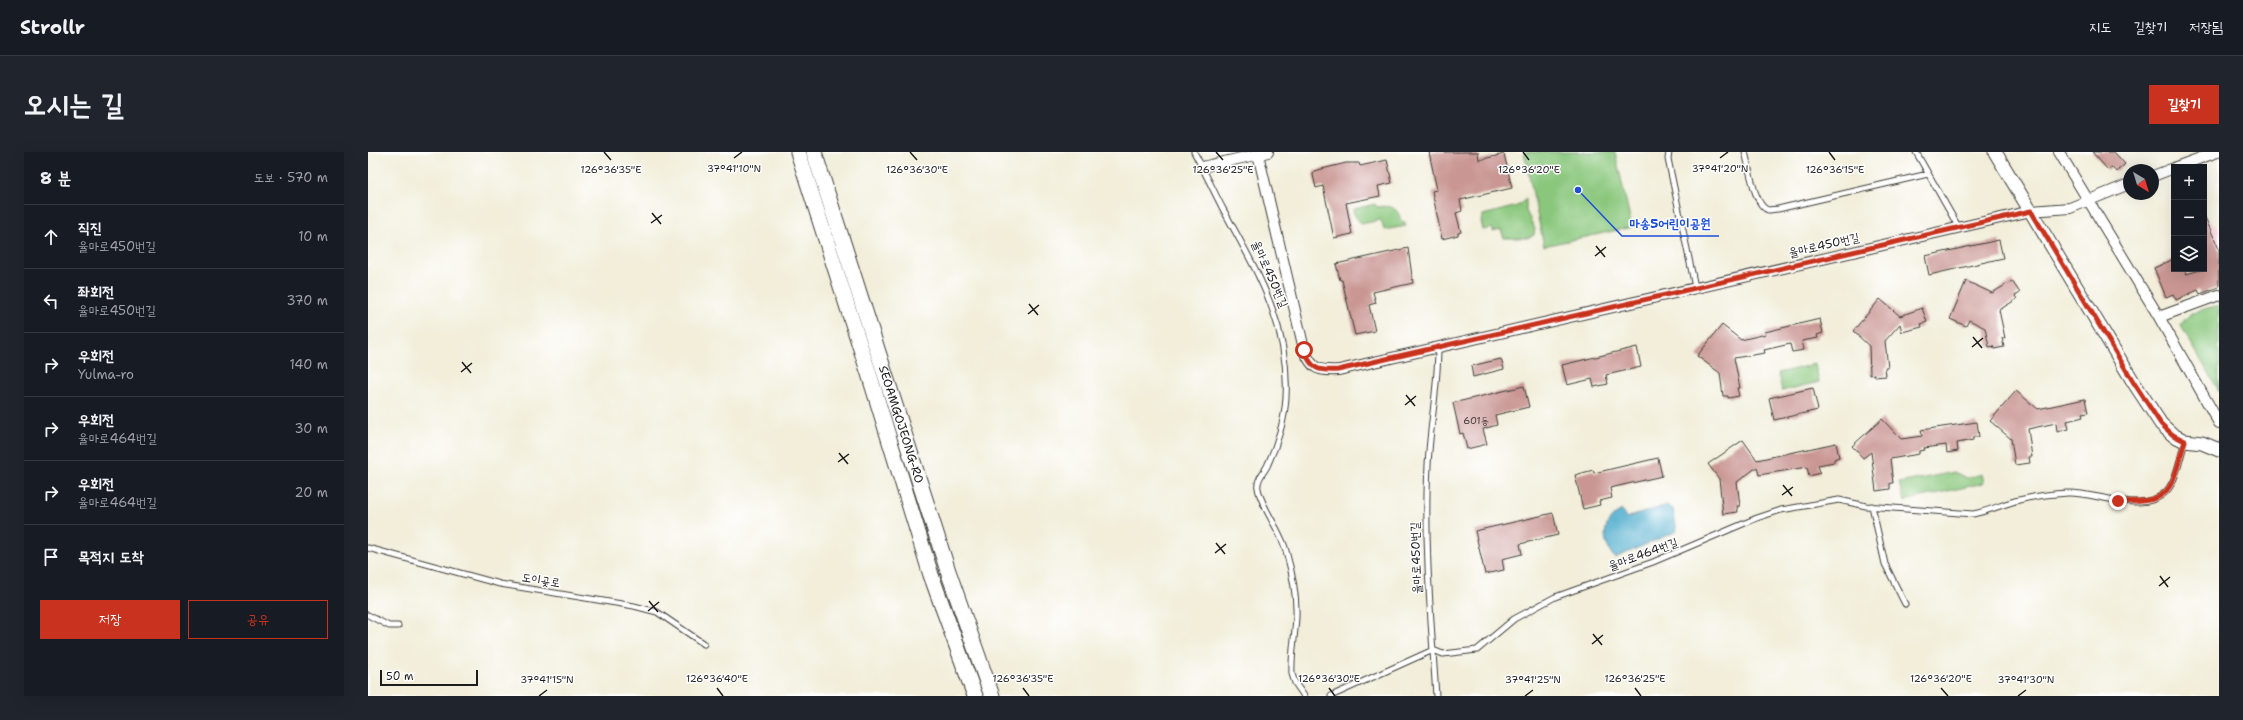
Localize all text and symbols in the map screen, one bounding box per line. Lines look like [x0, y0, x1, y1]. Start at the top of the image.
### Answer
text: Strollr [20, 15, 85, 40]
text: 지도 [2089, 18, 2111, 36]
text: 길찾기 [2133, 18, 2167, 36]
text: 저장됨 [2189, 18, 2223, 36]
text: 오시는 길 [24, 85, 124, 123]
button: 길찾기 [2149, 85, 2219, 124]
text: 37°41'10"N [707, 162, 761, 175]
text: 37°41'20"N [1692, 162, 1748, 175]
text: 126°36'35"E [581, 163, 641, 176]
text: 126°36'30"E [886, 163, 948, 176]
text: 126°36'25"E [1193, 163, 1253, 176]
text: 126°36'20"E [1498, 163, 1560, 176]
text: 126°36'15"E [1806, 163, 1864, 176]
north arrow [2123, 164, 2159, 200]
map controls [2171, 164, 2207, 272]
button: + [2171, 164, 2207, 200]
text: 8 분 [40, 167, 71, 189]
text: 도보 · 570 m [254, 169, 328, 186]
button: − [2171, 200, 2207, 236]
callout: 마송5어린이공원 [1622, 211, 1719, 236]
text: 마송5어린이공원 [1629, 215, 1711, 232]
text: 직진 [78, 218, 102, 238]
icon: ahead [40, 226, 62, 248]
text: 10 m [298, 228, 328, 245]
street label: 율마로450번길 [1787, 229, 1861, 261]
button: layers [2171, 236, 2207, 272]
text: 율마로450번길 [78, 238, 156, 255]
street label: 율마로450번길 [1248, 238, 1292, 310]
text: 좌회전 [78, 282, 114, 302]
icon: left [40, 290, 62, 312]
text: 370 m [286, 292, 328, 309]
text: 율마로450번길 [78, 302, 156, 319]
route start [1295, 341, 1313, 359]
text: 우회전 [78, 346, 114, 366]
icon: right [40, 354, 62, 376]
text: 140 m [289, 356, 328, 373]
street label: SEOAMGOJEONG-RO [875, 364, 927, 485]
text: Yulma-ro [78, 366, 134, 383]
text: 우회전 [78, 410, 114, 430]
house number: 601동 [1463, 414, 1489, 427]
icon: right [40, 418, 62, 440]
text: 30 m [294, 420, 328, 437]
text: 율마로464번길 [78, 430, 157, 447]
text: 우회전 [78, 474, 114, 494]
icon: right [40, 482, 62, 504]
text: 20 m [295, 484, 328, 501]
route end [2109, 492, 2127, 510]
text: 율마로464번길 [78, 494, 157, 511]
street label: 율마로450번길 [1407, 521, 1425, 594]
street label: 율마로464번길 [1606, 534, 1680, 574]
icon: arrive [40, 546, 62, 568]
text: 목적지 도착 [78, 547, 144, 567]
street label: 도이곶로 [521, 569, 561, 591]
button: 저장 [40, 600, 180, 639]
button: 공유 [188, 600, 328, 639]
scale bar [380, 668, 478, 687]
text: 50 m [386, 669, 414, 684]
text: 126°36'40"E [686, 672, 748, 685]
text: 126°36'35"E [993, 672, 1053, 685]
text: 126°36'30"E [1298, 672, 1360, 685]
text: 126°36'25"E [1605, 672, 1665, 685]
text: 126°36'20"E [1910, 672, 1972, 685]
text: 37°41'15"N [520, 673, 574, 686]
text: 37°41'25"N [1505, 673, 1561, 686]
text: 37°41'30"N [1998, 673, 2054, 686]

